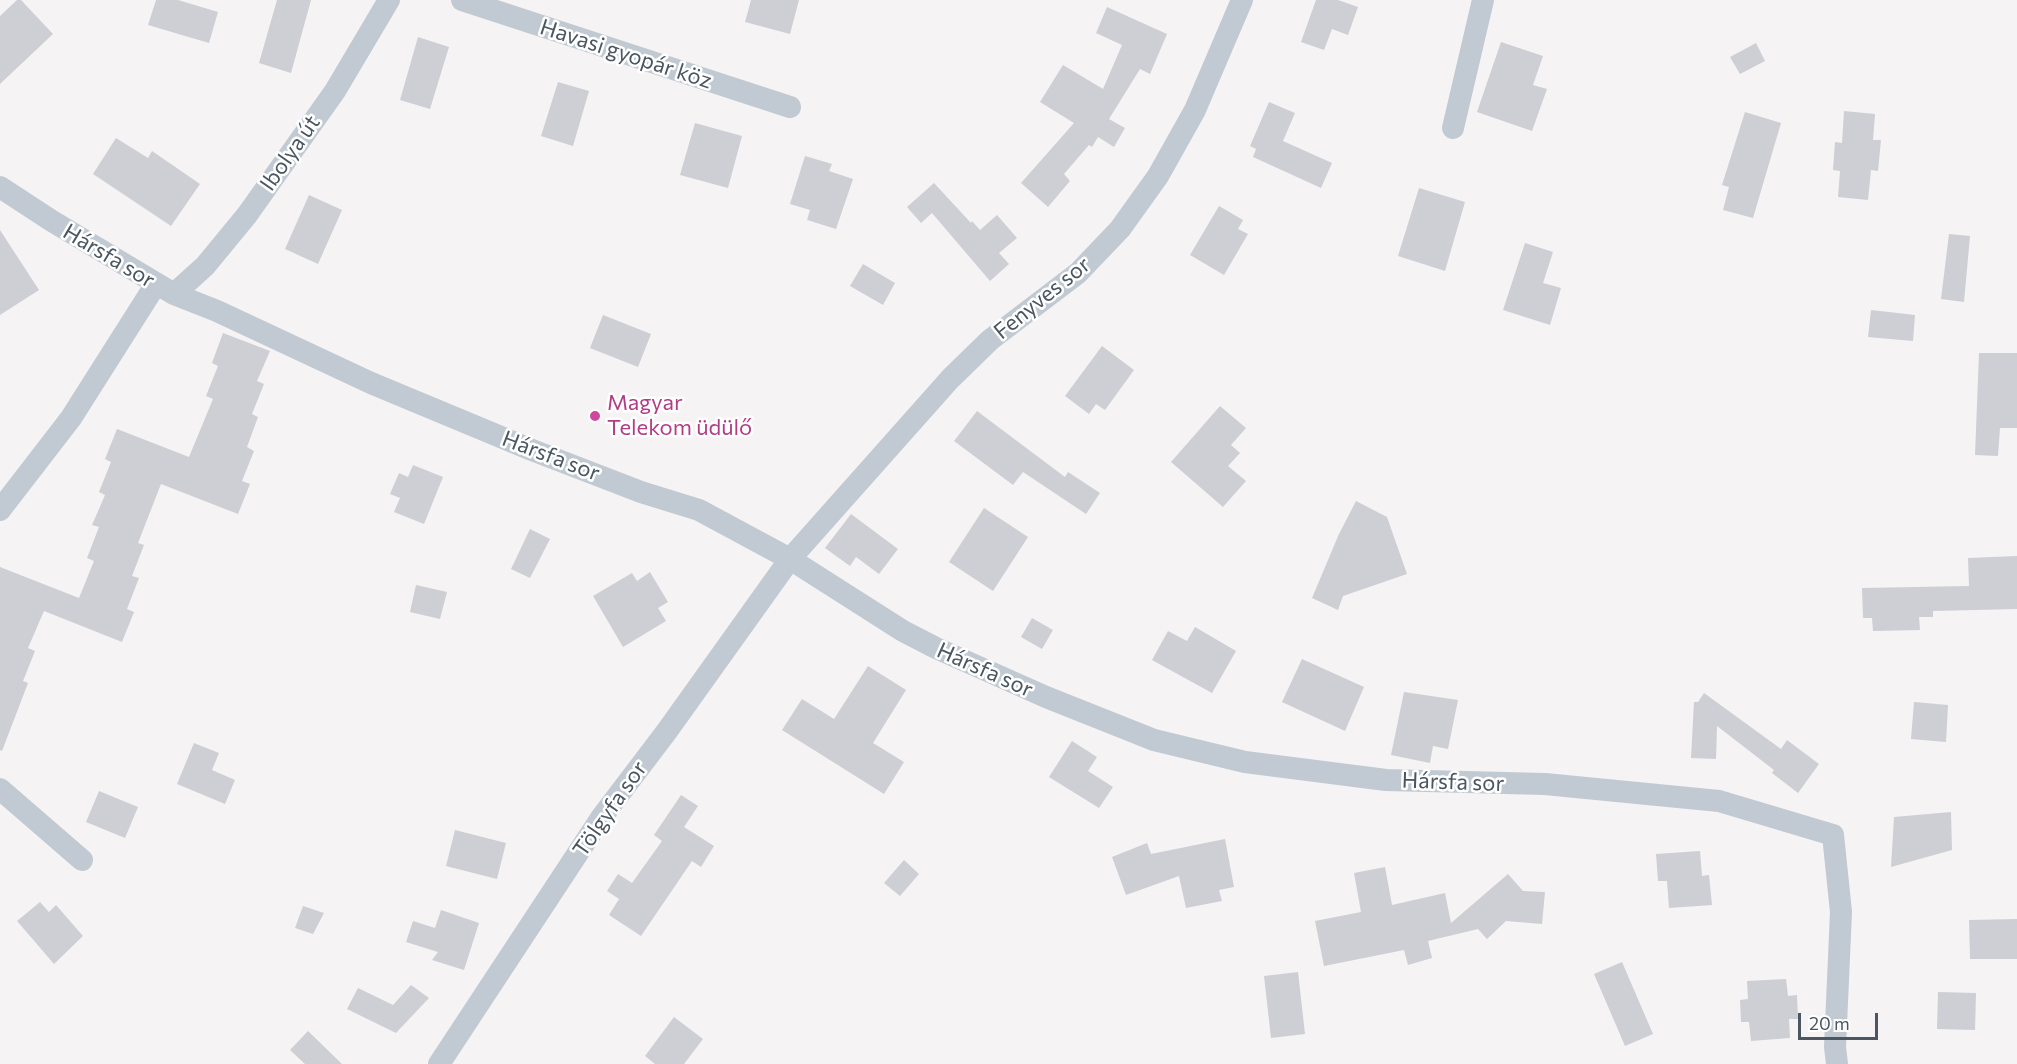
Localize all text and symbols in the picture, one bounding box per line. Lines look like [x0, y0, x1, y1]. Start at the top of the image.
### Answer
street label: Havasi gyopár köz [537, 14, 715, 94]
street label: Ibolya út [254, 110, 326, 196]
street label: Hársfa sor [58, 218, 160, 294]
street label: Fenyves sor [989, 251, 1095, 345]
place label: Magyar Telekom üdülő [607, 390, 752, 442]
marker: Magyar Telekom üdülő [588, 409, 602, 423]
street label: Hársfa sor [498, 425, 604, 487]
street label: Hársfa sor [933, 637, 1037, 703]
street label: Tölgyfa sor [567, 756, 653, 862]
street label: Hársfa sor [1401, 767, 1505, 797]
scale bar [1801, 1001, 1880, 1039]
text: 20 m [1809, 1012, 1850, 1034]

